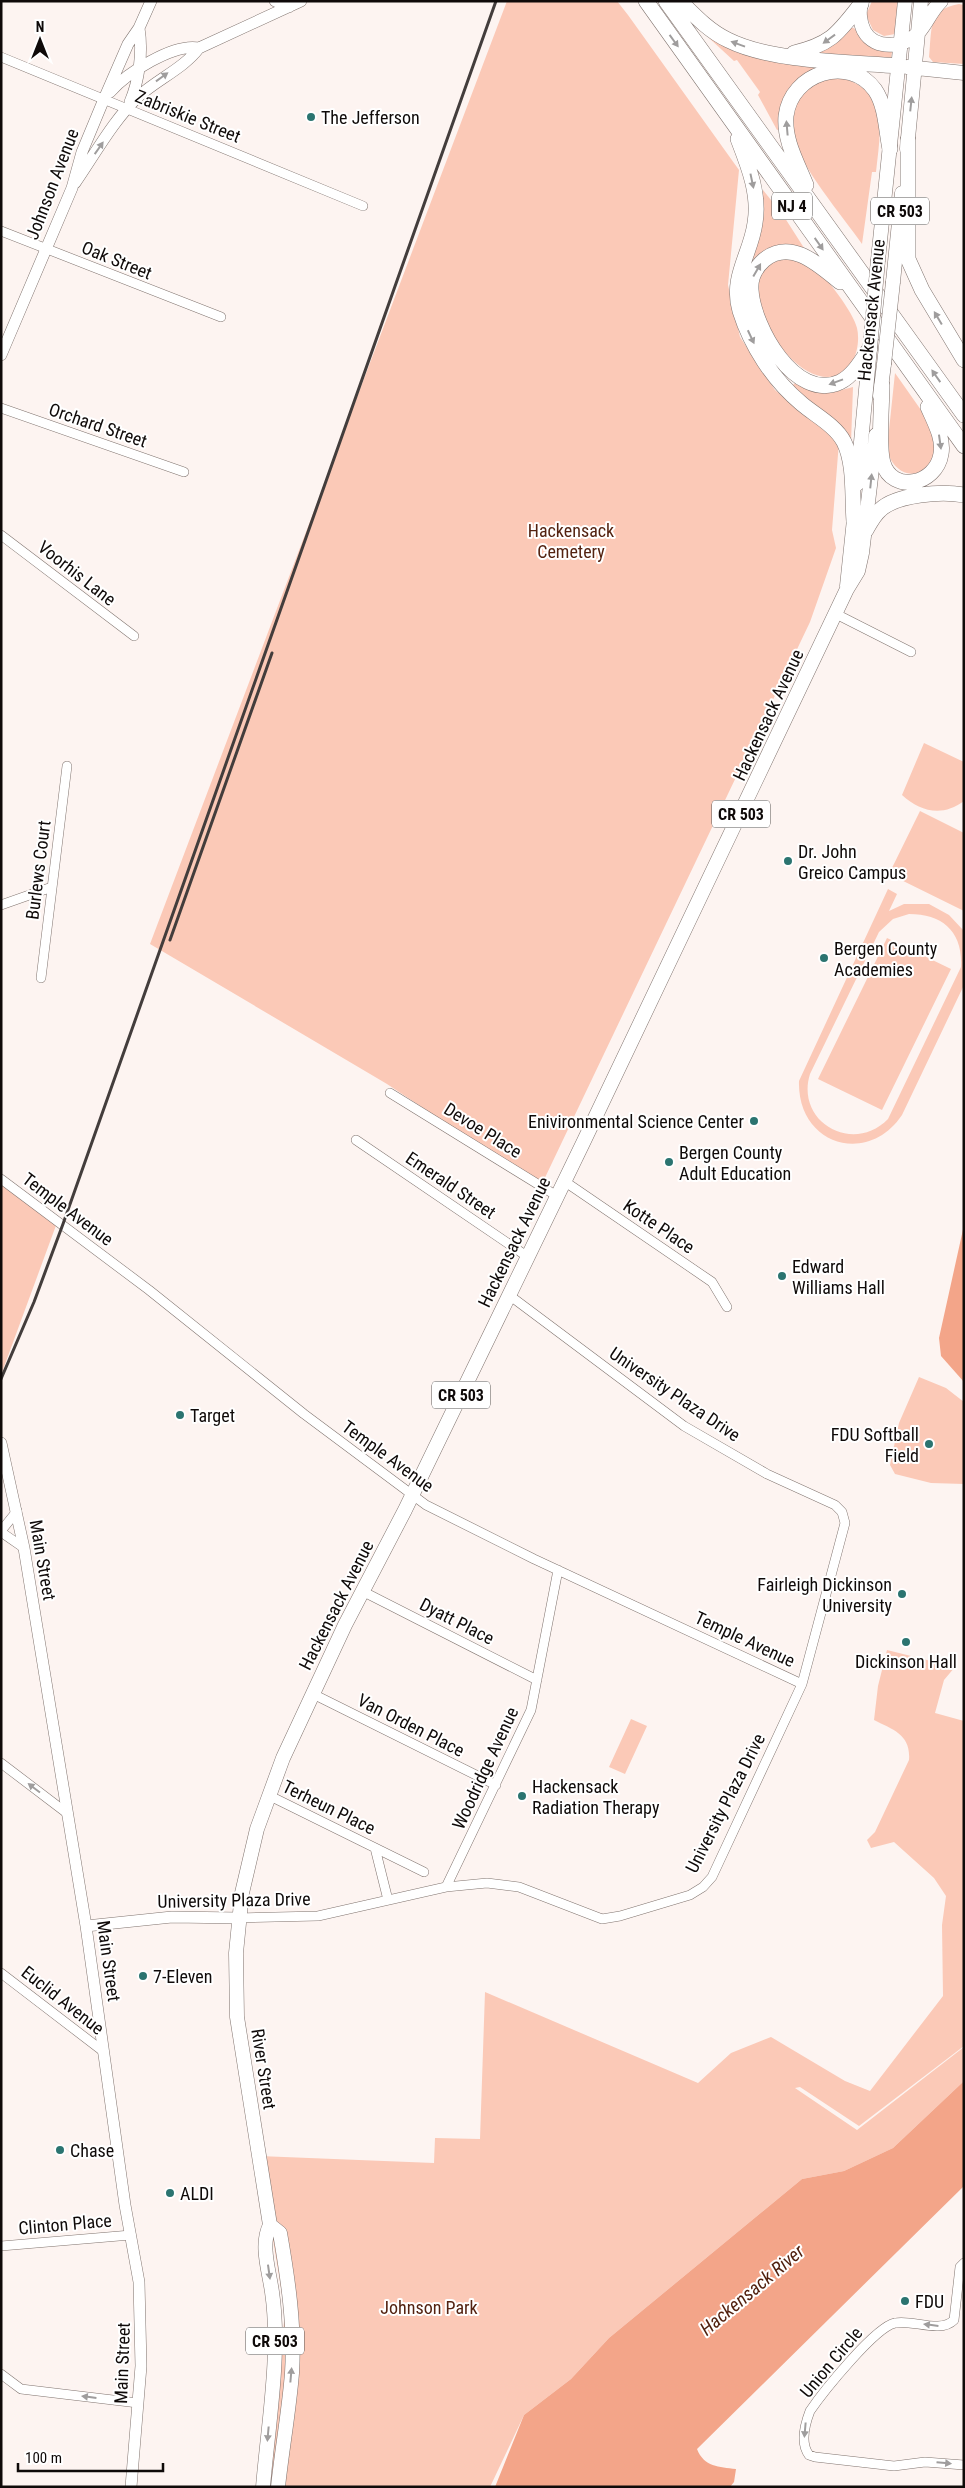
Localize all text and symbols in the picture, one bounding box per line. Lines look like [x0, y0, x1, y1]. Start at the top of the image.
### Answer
north arrow [15, 15, 65, 65]
text: N [36, 19, 44, 35]
one-way arrow [669, 34, 679, 48]
one-way arrow [822, 34, 836, 44]
one-way arrow [730, 40, 745, 47]
one-way arrow [156, 73, 169, 83]
street label: Zabriskie Street [132, 85, 244, 147]
one-way arrow [907, 96, 915, 112]
place label: The Jefferson [321, 107, 420, 128]
marker: The Jefferson [305, 111, 317, 123]
one-way arrow [783, 120, 791, 136]
street label: Johnson Avenue [21, 126, 83, 242]
one-way arrow [94, 142, 104, 155]
one-way arrow [748, 173, 756, 188]
road number: NJ 4 [772, 192, 812, 220]
road number: CR 503 [871, 198, 929, 225]
street label: Oak Street [79, 236, 155, 284]
one-way arrow [814, 237, 824, 251]
street label: Hackensack Avenue [853, 238, 889, 382]
one-way arrow [752, 264, 761, 277]
one-way arrow [934, 312, 943, 325]
one-way arrow [748, 330, 756, 344]
one-way arrow [931, 369, 941, 382]
one-way arrow [829, 379, 844, 386]
street label: Orchard Street [46, 398, 150, 452]
one-way arrow [936, 434, 944, 450]
one-way arrow [867, 473, 875, 489]
park label: Hackensack Cemetery [528, 520, 614, 562]
street label: Voorhis Lane [34, 536, 120, 610]
street label: Hackensack Avenue [728, 646, 808, 784]
road number: CR 503 [712, 801, 770, 828]
street label: Burlews Court [21, 819, 55, 921]
place label: Dr. John Greico Campus [798, 841, 906, 883]
marker: Dr. John Greico Campus [782, 855, 794, 867]
place label: Bergen County Academies [834, 938, 938, 980]
marker: Bergen County Academies [818, 952, 830, 964]
street label: Devoe Place [440, 1098, 526, 1162]
place label: Enivironmental Science Center [528, 1111, 745, 1132]
marker: Enivironmental Science Center [748, 1115, 760, 1127]
place label: Bergen County Adult Education [679, 1142, 791, 1184]
street label: Emerald Street [402, 1147, 500, 1223]
marker: Bergen County Adult Education [663, 1156, 675, 1168]
street label: Temple Avenue [19, 1168, 117, 1250]
street label: Hackensack Avenue [473, 1173, 555, 1311]
street label: Kotte Place [619, 1195, 699, 1257]
place label: Edward Williams Hall [792, 1256, 885, 1298]
marker: Edward Williams Hall [776, 1270, 788, 1282]
street label: University Plaza Drive [606, 1342, 744, 1446]
road number: CR 503 [432, 1382, 490, 1408]
place label: Target [190, 1405, 235, 1426]
marker: Target [174, 1409, 186, 1421]
street label: Temple Avenue [338, 1416, 438, 1496]
place label: FDU Softball Field [831, 1424, 919, 1466]
marker: FDU Softball Field [923, 1438, 935, 1450]
street label: Main Street [26, 1518, 60, 1602]
street label: Hackensack Avenue [294, 1537, 378, 1673]
place label: Fairleigh Dickinson University [757, 1574, 892, 1616]
marker: Fairleigh Dickinson University [896, 1588, 908, 1600]
street label: Dyatt Place [416, 1593, 498, 1649]
street label: Temple Avenue [692, 1607, 798, 1671]
marker: Dickinson Hall [900, 1636, 912, 1648]
place label: Dickinson Hall [855, 1651, 957, 1672]
street label: Van Orden Place [354, 1689, 468, 1761]
street label: Woodridge Avenue [448, 1704, 522, 1832]
street label: University Plaza Drive [681, 1730, 769, 1876]
street label: Terheun Place [279, 1776, 379, 1838]
place label: Hackensack Radiation Therapy [532, 1776, 660, 1818]
one-way arrow [28, 1783, 41, 1794]
marker: Hackensack Radiation Therapy [516, 1790, 528, 1802]
street label: University Plaza Drive [157, 1888, 311, 1912]
street label: Main Street [93, 1919, 125, 2003]
street label: Euclid Avenue [18, 1961, 108, 2039]
place label: 7-Eleven [153, 1966, 213, 1987]
marker: 7-Eleven [137, 1970, 149, 1982]
street label: River Street [247, 2027, 281, 2111]
place label: Chase [70, 2140, 114, 2161]
marker: Chase [54, 2144, 66, 2156]
place label: ALDI [180, 2183, 214, 2204]
marker: ALDI [164, 2187, 176, 2199]
street label: Clinton Place [17, 2209, 113, 2239]
water label: Hackensack River [695, 2240, 809, 2340]
one-way arrow [266, 2264, 274, 2280]
place label: FDU [915, 2291, 944, 2312]
marker: FDU [899, 2295, 911, 2307]
park label: Johnson Park [380, 2297, 478, 2318]
one-way arrow [922, 2321, 938, 2329]
street label: Main Street [110, 2322, 134, 2404]
street label: Union Circle [796, 2323, 866, 2401]
road number: CR 503 [246, 2328, 304, 2354]
one-way arrow [287, 2367, 295, 2383]
one-way arrow [81, 2393, 97, 2401]
one-way arrow [801, 2422, 809, 2438]
one-way arrow [264, 2426, 272, 2442]
scale bar [18, 2440, 162, 2472]
text: 100 m [25, 2449, 62, 2467]
one-way arrow [936, 2459, 952, 2467]

